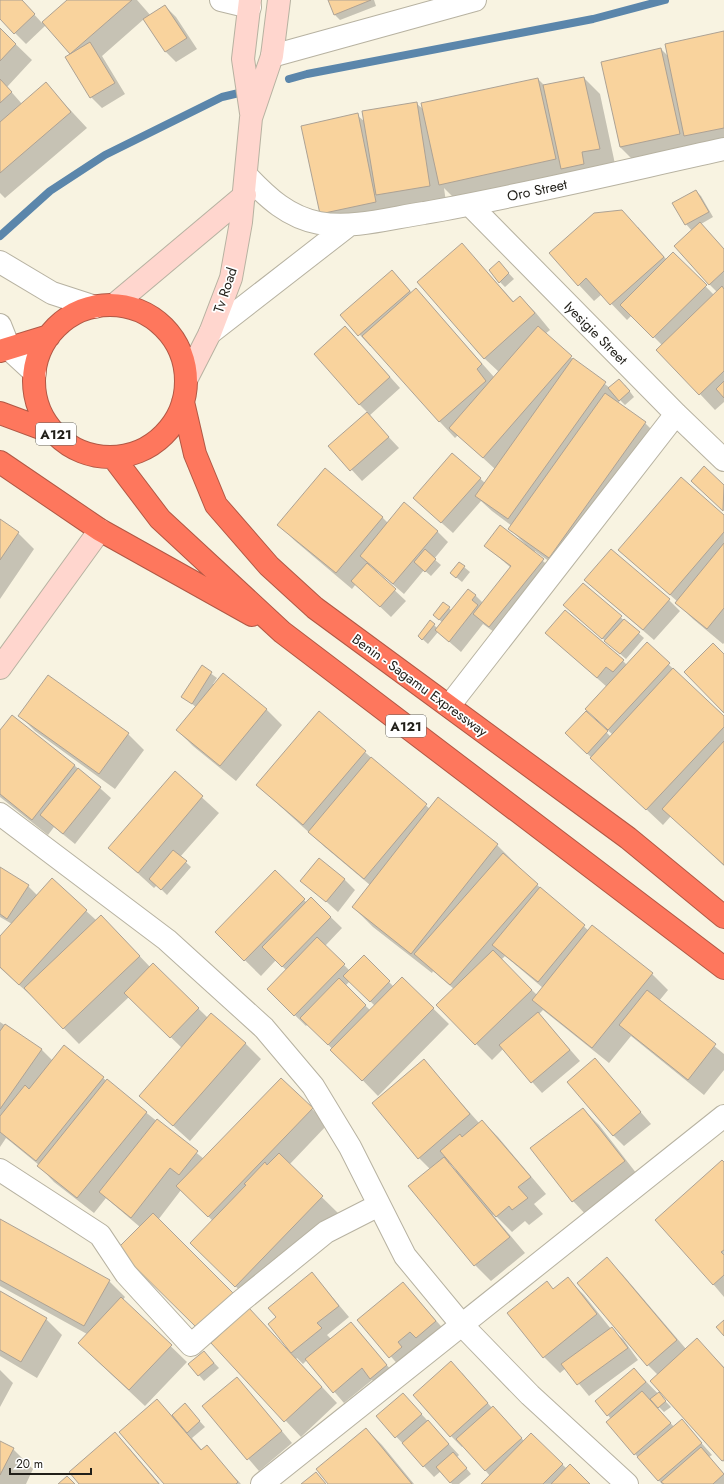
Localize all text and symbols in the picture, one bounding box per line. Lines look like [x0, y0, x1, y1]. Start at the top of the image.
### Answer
street label: Oro Street [505, 174, 569, 206]
street label: Tv Road [208, 265, 242, 315]
street label: Iyesigie Street [560, 297, 633, 370]
road number: A121 [36, 423, 76, 445]
street label: Benin - Sagamu Expressway [348, 629, 493, 742]
road number: A121 [386, 715, 426, 737]
scale bar [10, 1450, 91, 1476]
text: 20 m [16, 1455, 43, 1473]

